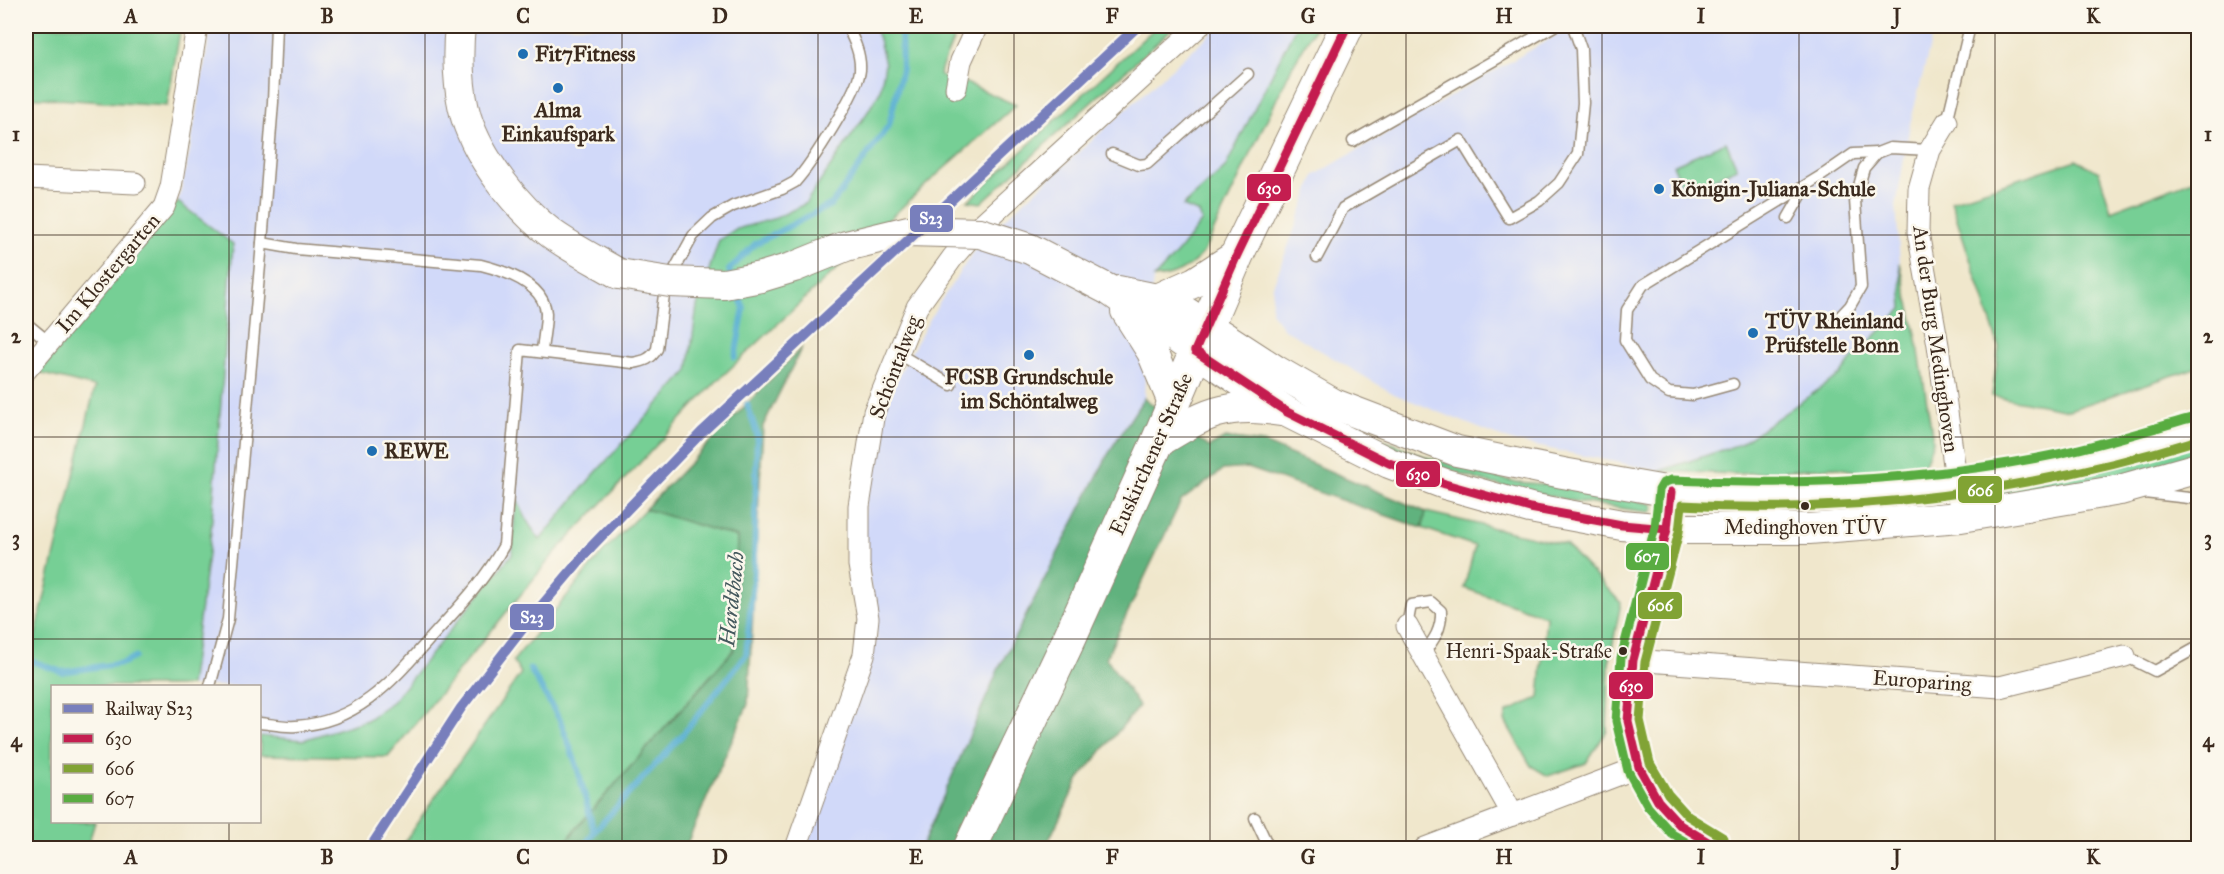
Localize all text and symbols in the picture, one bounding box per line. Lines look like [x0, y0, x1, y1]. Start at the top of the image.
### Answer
text: A [122, 4, 138, 28]
text: B [320, 4, 334, 28]
text: C [516, 4, 530, 28]
text: D [712, 4, 728, 28]
text: E [909, 4, 924, 28]
text: F [1105, 4, 1119, 28]
text: G [1301, 4, 1316, 28]
text: H [1495, 4, 1513, 28]
text: I [1697, 4, 1706, 28]
text: J [1890, 4, 1902, 30]
text: K [2086, 4, 2101, 28]
place label: Fit7Fitness [535, 41, 636, 67]
marker: Fit7Fitness [516, 47, 530, 61]
marker: Alma Einkaufspark [551, 81, 565, 95]
place label: Alma Einkaufspark [501, 97, 616, 147]
text: 1 [12, 122, 20, 146]
text: 1 [2204, 122, 2212, 146]
line badge: 630 [1246, 173, 1292, 202]
place label: Königin-Juliana-Schule [1671, 176, 1876, 203]
text: 630 [1257, 179, 1281, 199]
marker: Königin-Juliana-Schule [1652, 182, 1666, 196]
line badge: S23 [909, 204, 954, 233]
street label: Im Klostergarten [50, 208, 166, 338]
text: S23 [919, 209, 943, 229]
street label: An der Burg Medinghoven [1907, 223, 1965, 454]
place label: TÜV Rheinland Prüfstelle Bonn [1764, 308, 1904, 358]
street label: Schöntalweg [863, 312, 927, 422]
text: 2 [11, 324, 22, 348]
text: 2 [2203, 324, 2214, 348]
marker: TÜV Rheinland Prüfstelle Bonn [1746, 326, 1760, 340]
marker: FCSB Grundschule im Schöntalweg [1022, 348, 1036, 362]
place label: FCSB Grundschule im Schöntalweg [945, 364, 1114, 414]
street label: Euskirchener Straße [1104, 369, 1199, 539]
place label: REWE [384, 438, 449, 464]
marker: REWE [365, 444, 379, 458]
line badge: 630 [1395, 460, 1441, 488]
text: 630 [1406, 465, 1430, 485]
line badge: 606 [1957, 475, 2003, 504]
text: 606 [1967, 481, 1994, 500]
marker: Medinghoven TÜV [1799, 500, 1811, 512]
place label: Medinghoven TÜV [1724, 515, 1887, 540]
text: 3 [12, 526, 20, 551]
text: 3 [2204, 526, 2212, 551]
line badge: 607 [1625, 542, 1670, 571]
text: 607 [1634, 547, 1660, 566]
water label: Hardtbach [713, 550, 750, 649]
line badge: 606 [1637, 591, 1683, 620]
text: 606 [1647, 596, 1674, 615]
line badge: S23 [509, 603, 555, 631]
text: S23 [520, 608, 544, 628]
place label: Henri-Spaak-Straße [1445, 639, 1612, 663]
marker: Henri-Spaak-Straße [1617, 645, 1629, 657]
street label: Europaring [1872, 665, 1972, 697]
line badge: 630 [1608, 671, 1654, 700]
text: 630 [1619, 677, 1643, 697]
legend [51, 685, 261, 823]
text: Railway S23 [105, 698, 193, 720]
text: 4 [10, 728, 22, 753]
text: 630 [105, 728, 132, 750]
text: 4 [2202, 728, 2214, 753]
text: 606 [105, 758, 135, 780]
text: 607 [105, 788, 134, 810]
text: A [122, 845, 138, 869]
text: B [320, 845, 334, 869]
text: C [516, 845, 530, 869]
text: D [712, 845, 728, 869]
text: E [909, 845, 924, 869]
text: F [1105, 845, 1119, 869]
text: G [1301, 845, 1316, 869]
text: H [1495, 845, 1513, 869]
text: I [1697, 845, 1706, 869]
text: J [1890, 845, 1902, 871]
text: K [2086, 845, 2101, 869]

